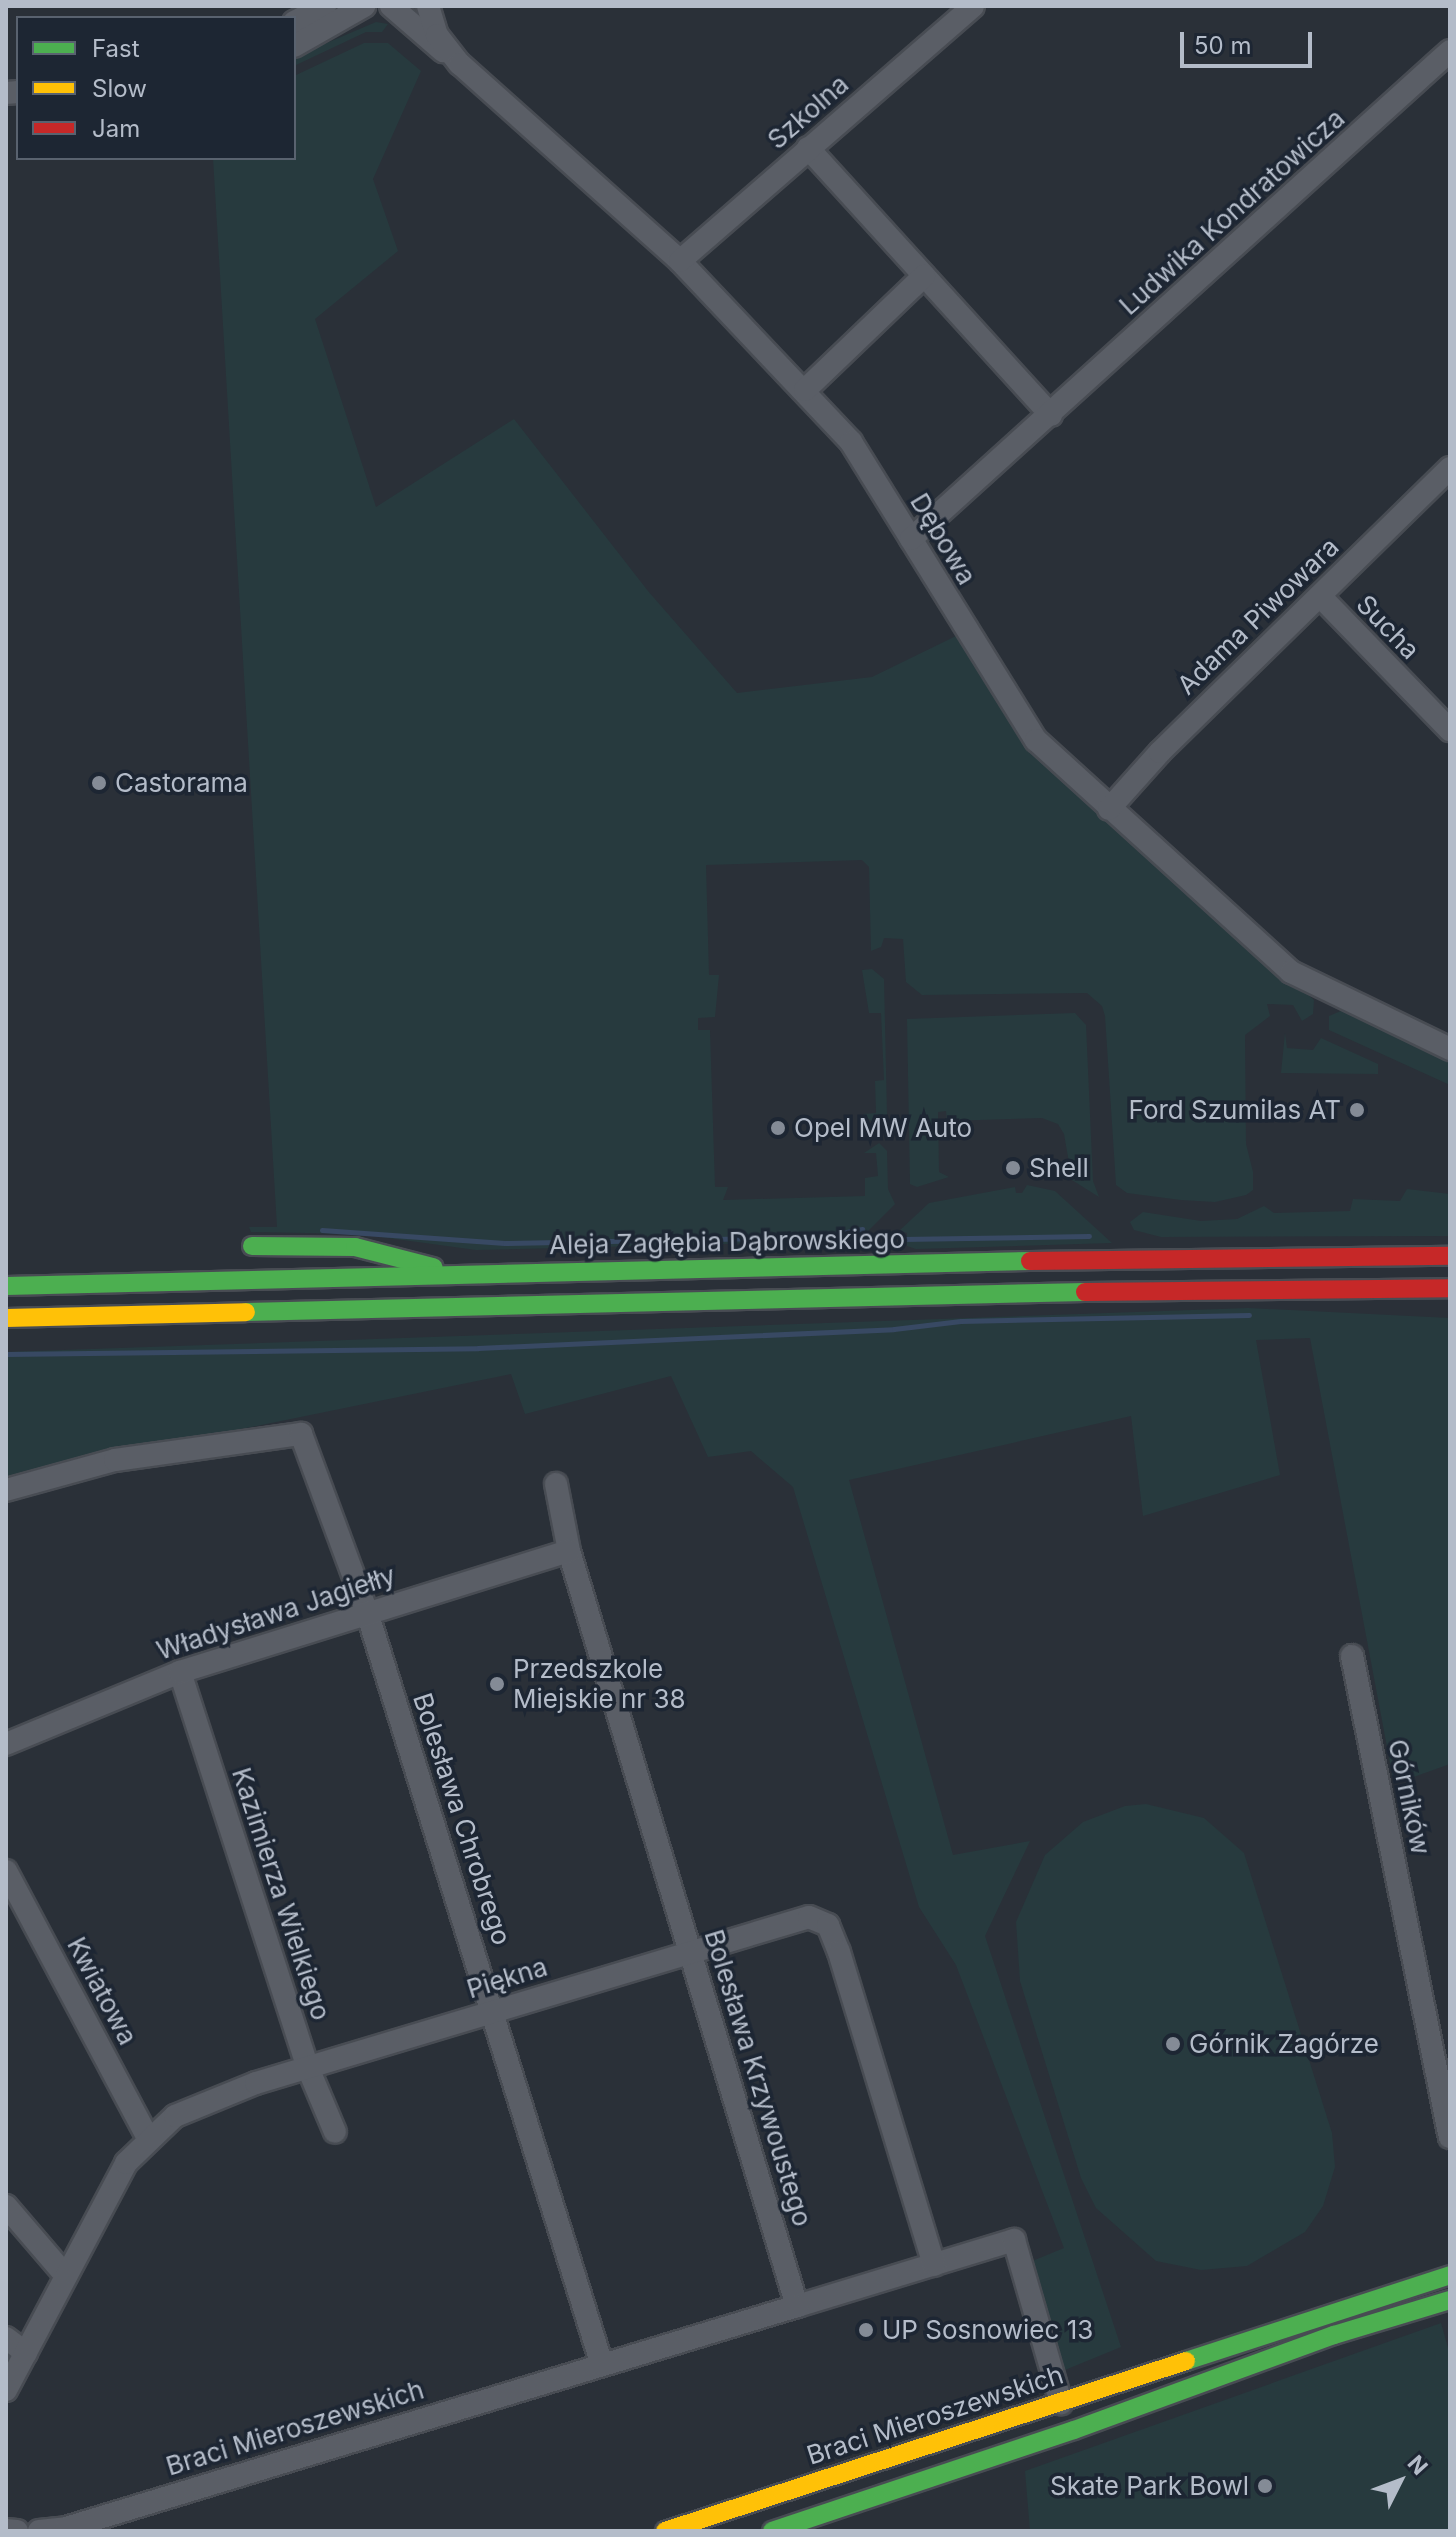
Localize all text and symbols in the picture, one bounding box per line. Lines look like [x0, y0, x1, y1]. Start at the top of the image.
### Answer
legend [16, 16, 296, 160]
scale bar [1184, 16, 1316, 66]
text: 50 m [1194, 31, 1252, 60]
text: Fast [92, 34, 140, 63]
street label: Szkolna [761, 69, 855, 155]
text: Slow [92, 74, 147, 103]
street label: Ludwika Kondratowicza [1113, 103, 1351, 321]
text: Jam [92, 114, 140, 143]
street label: Dębowa [904, 488, 982, 590]
street label: Adama Piwowara [1171, 531, 1345, 701]
street label: Sucha [1350, 589, 1426, 665]
place label: Castorama [115, 767, 248, 799]
marker: Castorama [90, 774, 108, 792]
place label: Ford Szumilas AT [1129, 1094, 1341, 1126]
marker: Ford Szumilas AT [1348, 1101, 1366, 1119]
place label: Opel MW Auto [794, 1112, 972, 1144]
marker: Opel MW Auto [769, 1119, 787, 1137]
place label: Shell [1029, 1152, 1089, 1184]
marker: Shell [1004, 1159, 1022, 1177]
street label: Aleja Zagłębia Dąbrowskiego [549, 1223, 905, 1261]
street label: Władysława Jagiełły [153, 1560, 399, 1666]
place label: Przedszkole Miejskie nr 38 [513, 1653, 686, 1714]
marker: Przedszkole Miejskie nr 38 [488, 1675, 506, 1693]
street label: Bolesława Chrobrego [407, 1689, 517, 1949]
street label: Górników [1382, 1737, 1436, 1857]
street label: Kazimierza Wielkiego [225, 1764, 337, 2024]
street label: Bolesława Krzywoustego [698, 1926, 818, 2230]
street label: Kwiatowa [61, 1932, 143, 2050]
street label: Piękna [463, 1951, 551, 2005]
place label: Górnik Zagórze [1189, 2028, 1379, 2060]
marker: Górnik Zagórze [1164, 2035, 1182, 2053]
place label: UP Sosnowiec 13 [882, 2314, 1093, 2346]
marker: UP Sosnowiec 13 [857, 2321, 875, 2339]
street label: Braci Mieroszewskich [803, 2359, 1067, 2471]
street label: Braci Mieroszewskich [162, 2374, 428, 2482]
north arrow [1360, 2441, 1440, 2521]
text: N [1403, 2450, 1433, 2480]
place label: Skate Park Bowl [1050, 2470, 1249, 2502]
marker: Skate Park Bowl [1256, 2477, 1274, 2495]

